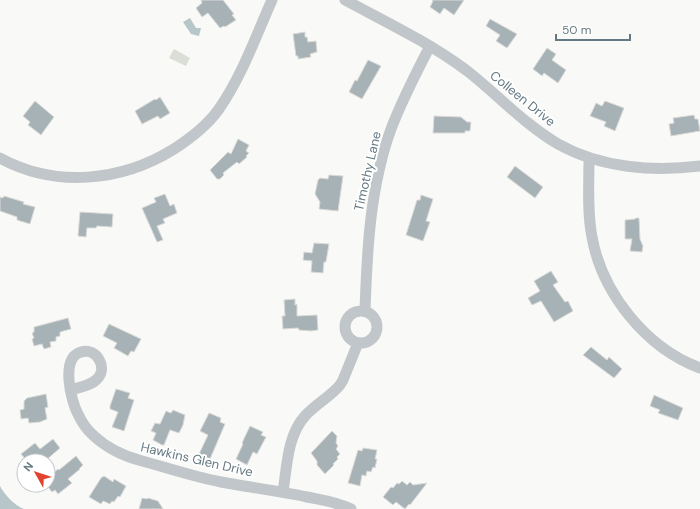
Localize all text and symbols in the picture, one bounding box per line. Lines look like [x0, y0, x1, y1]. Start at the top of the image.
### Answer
scale bar [556, 16, 630, 42]
text: 50 m [562, 22, 591, 38]
street label: Colleen Drive [487, 67, 559, 130]
street label: Timothy Lane [350, 130, 385, 213]
street label: Hawkins Glen Drive [139, 438, 255, 481]
north arrow [16, 453, 56, 493]
text: N [20, 459, 36, 474]

